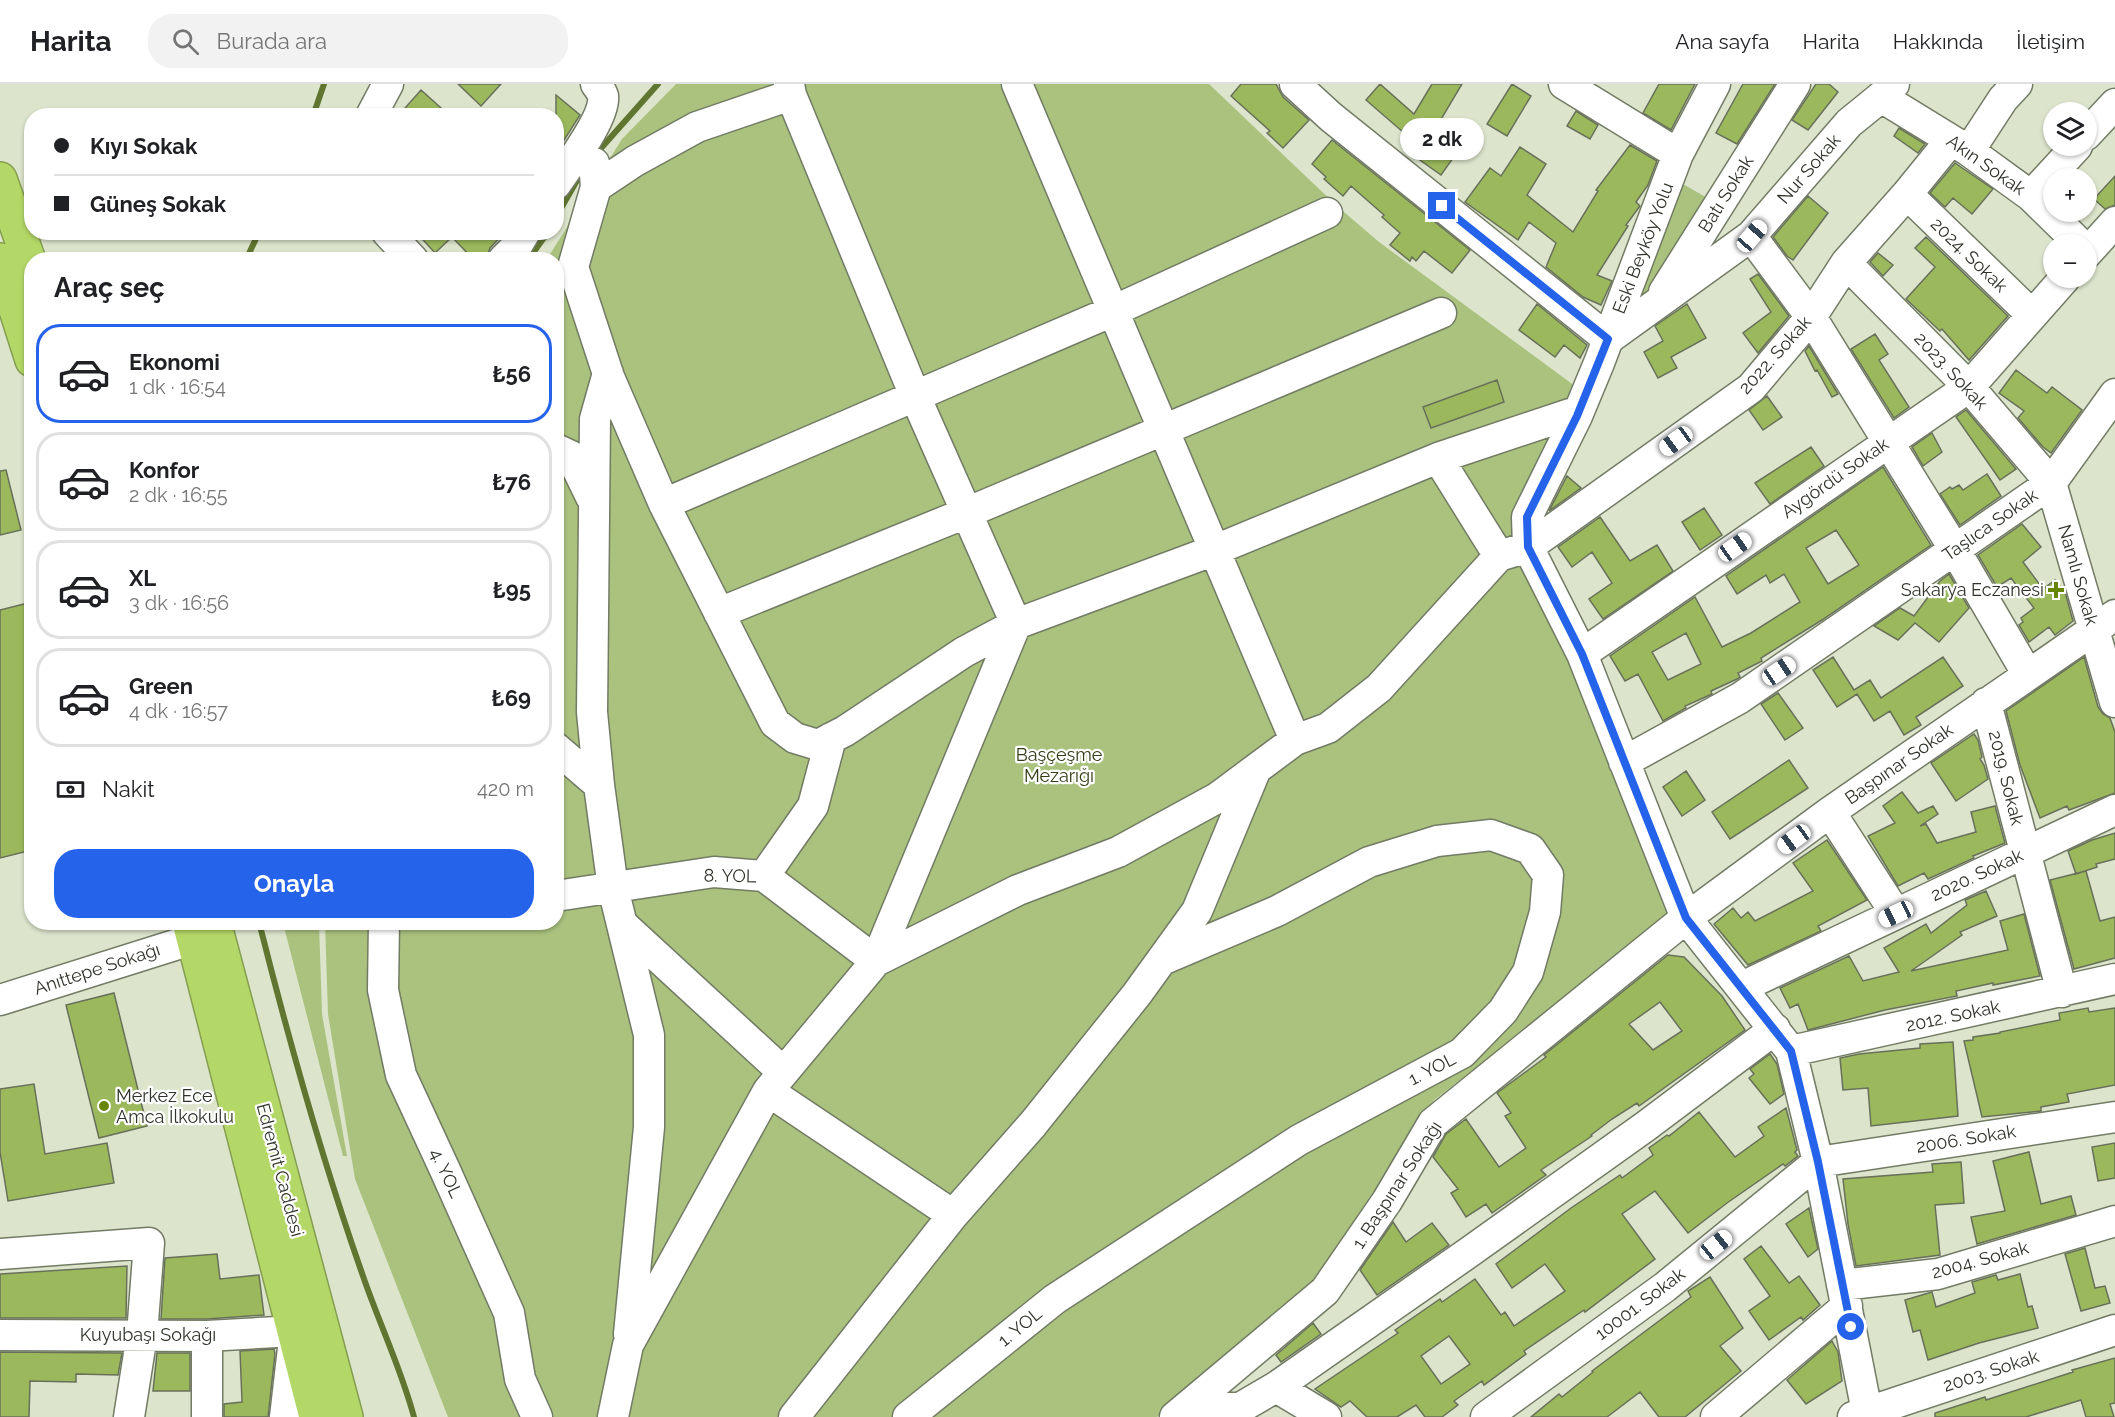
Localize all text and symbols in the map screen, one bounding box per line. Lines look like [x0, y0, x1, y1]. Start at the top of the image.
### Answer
search box [148, 14, 568, 68]
text: Harita [30, 25, 112, 58]
icon: search [169, 25, 202, 58]
text: Burada ara [217, 28, 327, 54]
text: Ana sayfa [1675, 29, 1770, 54]
text: Harita [1803, 29, 1860, 54]
text: Hakkında [1893, 29, 1983, 54]
text: İletişim [2016, 29, 2085, 54]
map controls [2043, 102, 2097, 288]
button: layers [2043, 102, 2097, 156]
callout: 2 dk [1400, 119, 1484, 161]
text: 2 dk [1422, 127, 1462, 151]
street label: Nur Sokak [1773, 129, 1845, 208]
street label: Akın Sokak [1943, 130, 2030, 200]
text: Kıyı Sokak [90, 133, 197, 159]
street label: Batı Sokak [1694, 151, 1758, 236]
button: + [2043, 168, 2097, 222]
street label: Eski Beyköy Yolu [1608, 179, 1677, 316]
text: Güneş Sokak [90, 191, 226, 217]
route end [1428, 192, 1455, 219]
street label: 2024. Sokak [1927, 213, 2012, 297]
car [1733, 217, 1771, 255]
button: − [2043, 234, 2097, 288]
text: Araç seç [54, 272, 164, 303]
street label: 2022. Sokak [1734, 311, 1815, 398]
street label: 2023. Sokak [1910, 328, 1993, 414]
icon: car [57, 347, 111, 401]
text: Ekonomi [129, 349, 220, 375]
text: ₺56 [492, 361, 531, 387]
text: 1 dk · 16:54 [129, 375, 226, 399]
car [1656, 423, 1696, 459]
street label: Aygördü Sokak [1777, 433, 1893, 522]
icon: car [57, 455, 111, 509]
text: Konfor [129, 457, 199, 483]
text: ₺76 [492, 469, 531, 495]
text: 2 dk · 16:55 [129, 483, 228, 507]
street label: Taşlıca Sokak [1938, 484, 2042, 565]
street label: Namlı Sokak [2054, 522, 2103, 628]
car [1715, 529, 1755, 565]
icon: car [57, 563, 111, 617]
text: XL [129, 565, 156, 591]
text: ₺95 [493, 577, 531, 603]
place label: Sakarya Eczanesi [1901, 579, 2044, 600]
marker: Sakarya Eczanesi [2049, 583, 2063, 597]
text: 3 dk · 16:56 [129, 591, 229, 615]
car [1759, 653, 1799, 689]
icon: car [57, 671, 111, 725]
text: Green [129, 673, 193, 699]
text: ₺69 [492, 685, 531, 711]
text: 4 dk · 16:57 [129, 699, 228, 723]
street label: Başpınar Sokak [1841, 718, 1957, 809]
street label: 2019. Sokak [1985, 728, 2029, 828]
park label: Başçeşme Mezarığı [1016, 744, 1103, 786]
icon: cash [54, 773, 87, 806]
text: Nakit [102, 776, 155, 802]
text: 420 m [477, 777, 534, 801]
car [1774, 821, 1814, 857]
street label: 2020. Sokak [1927, 844, 2027, 905]
button: Onayla [54, 849, 534, 918]
street label: 8. YOL [703, 865, 757, 886]
car [1876, 898, 1916, 930]
street label: Anıttepe Sokağı [31, 938, 163, 999]
street label: 2012. Sokak [1904, 995, 2002, 1036]
street label: 1. YOL [1405, 1048, 1459, 1089]
place label: Merkez Ece Amca İlkokulu [116, 1085, 234, 1127]
marker: Merkez Ece Amca İlkokulu [97, 1099, 111, 1113]
street label: Edremit Caddesi [253, 1101, 308, 1239]
street label: 1. Başpınar Sokağı [1347, 1117, 1446, 1253]
street label: 2006. Sokak [1915, 1120, 2018, 1157]
street label: 4. YOL [426, 1145, 467, 1201]
car [1696, 1227, 1736, 1263]
street label: 2004. Sokak [1929, 1236, 2031, 1283]
street label: 10001. Sokak [1591, 1263, 1689, 1344]
street label: 1. YOL [994, 1302, 1046, 1350]
route start [1837, 1313, 1864, 1340]
street label: Kuyubaşı Sokağı [80, 1324, 216, 1345]
street label: 2003. Sokak [1940, 1345, 2042, 1396]

